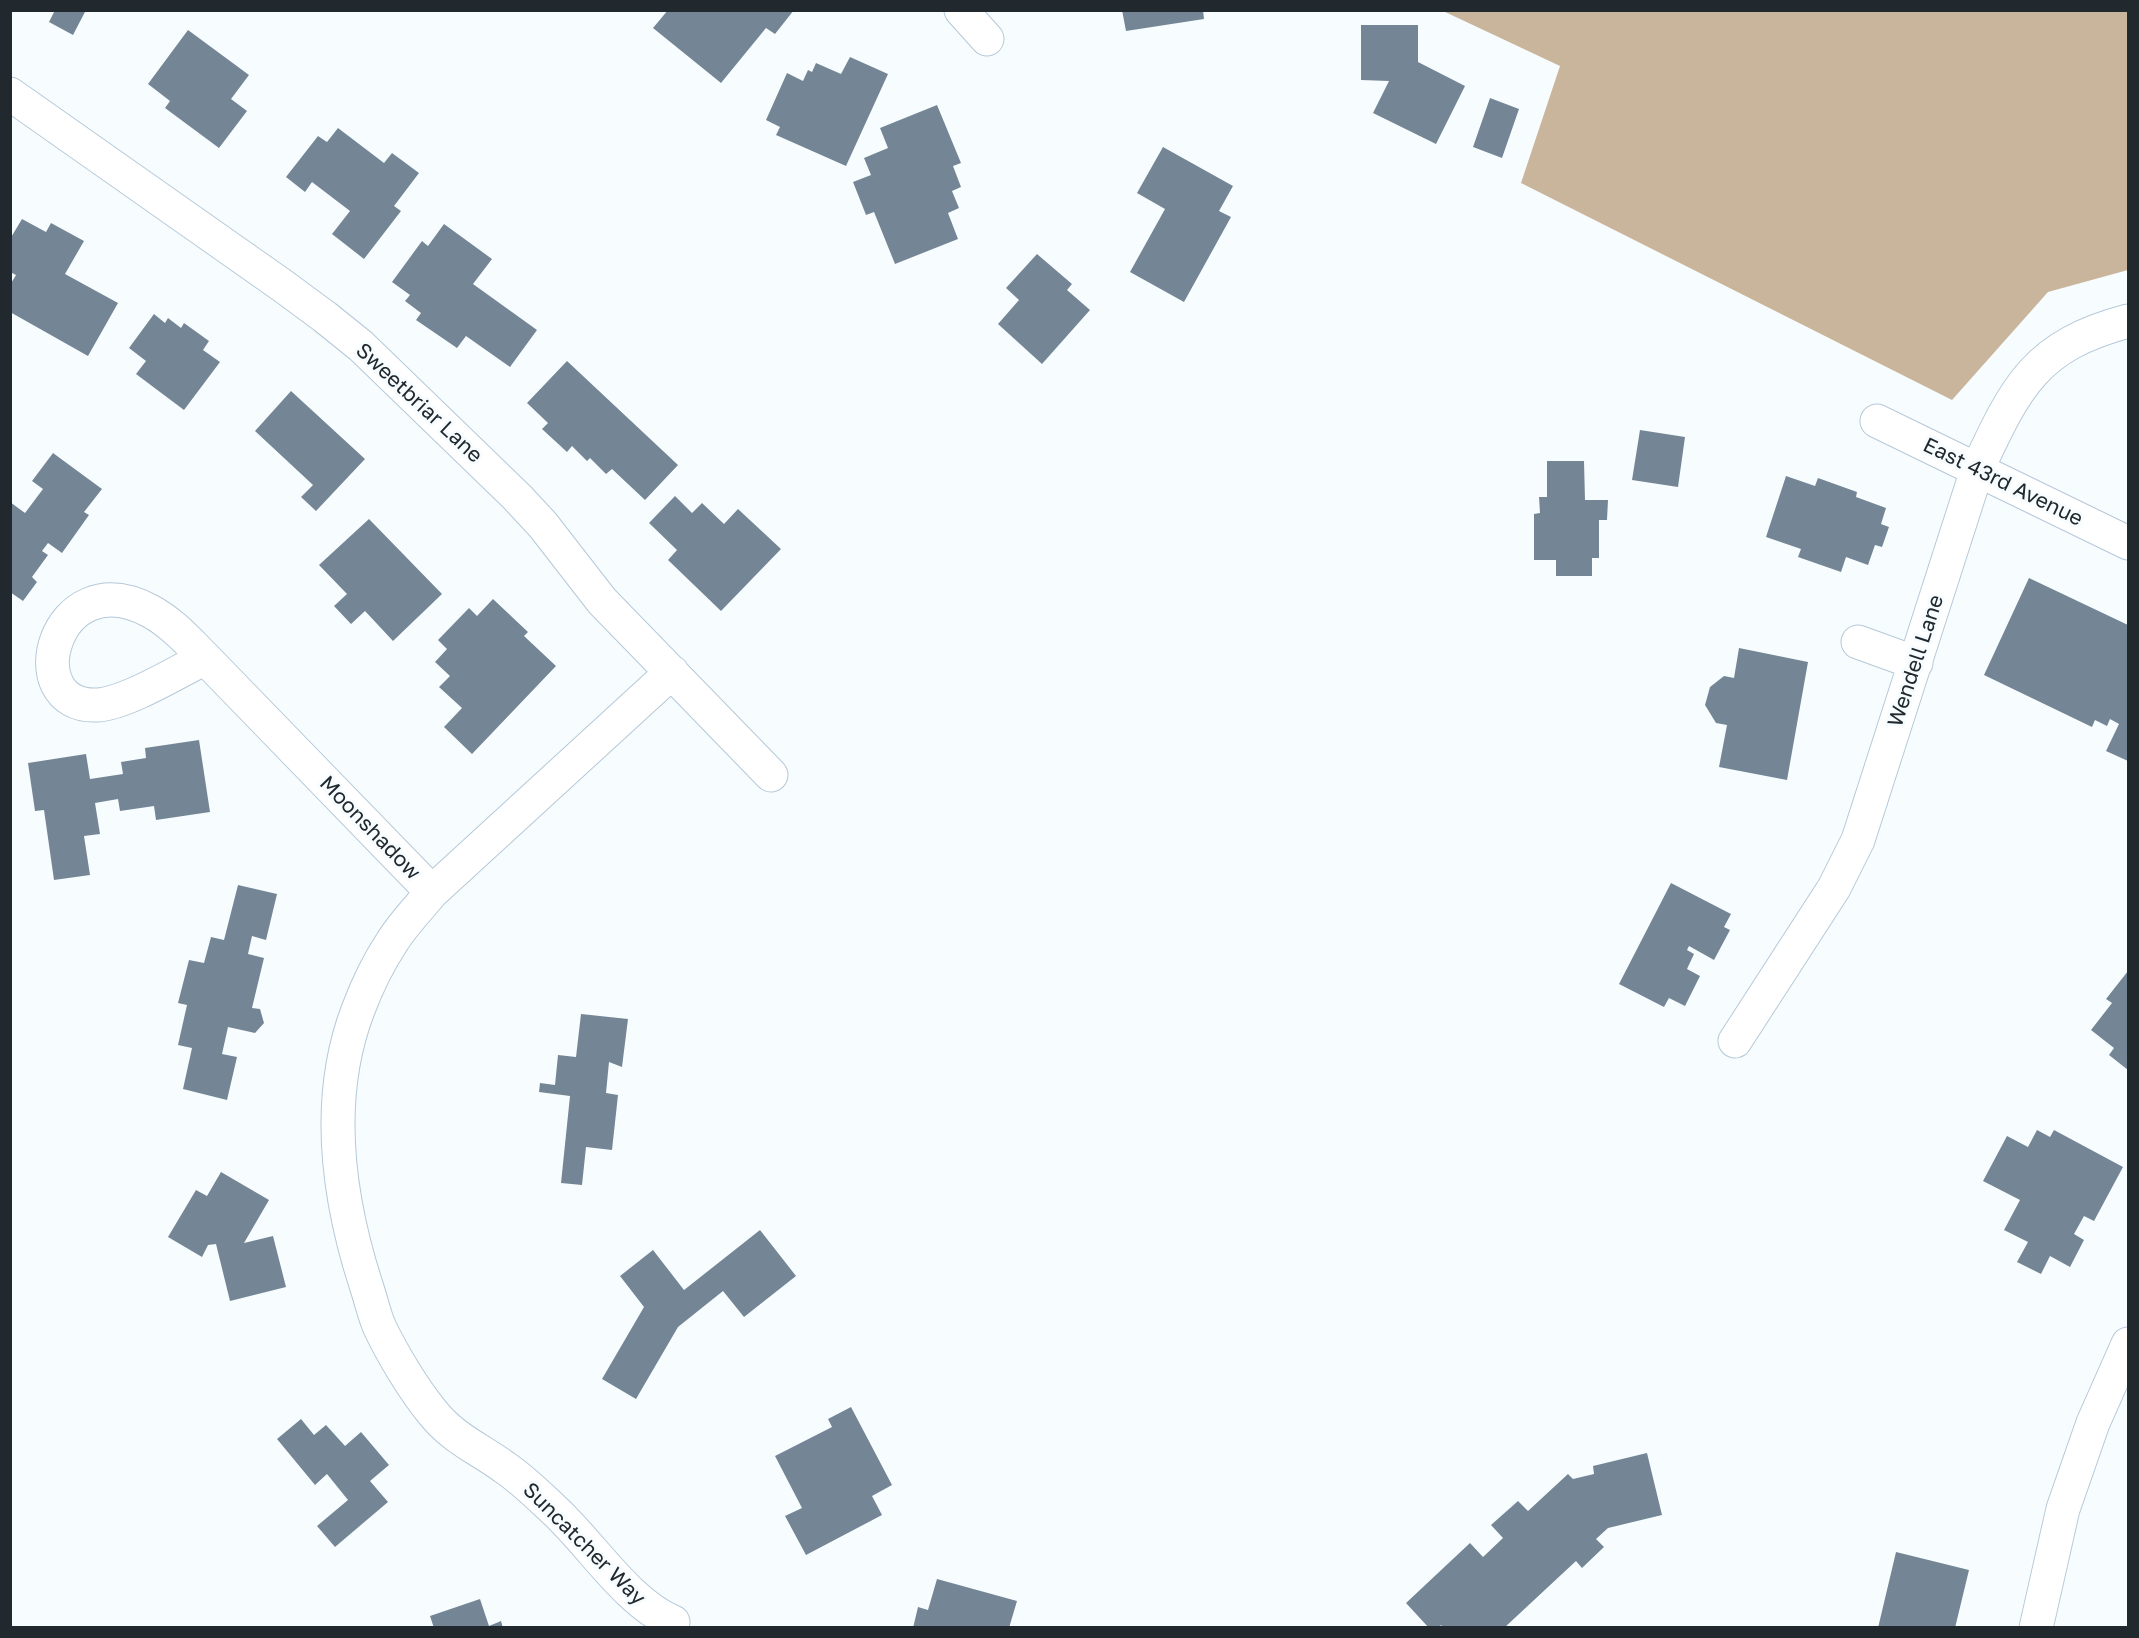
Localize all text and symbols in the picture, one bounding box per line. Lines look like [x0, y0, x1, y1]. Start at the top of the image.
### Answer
street label: Sweetbriar Lane [350, 338, 488, 468]
street label: East 43rd Avenue [1919, 432, 2087, 532]
street label: Wendell Lane [1883, 592, 1949, 730]
street label: Moonshadow [314, 771, 426, 885]
street label: Suncatcher Way [517, 1477, 651, 1611]

